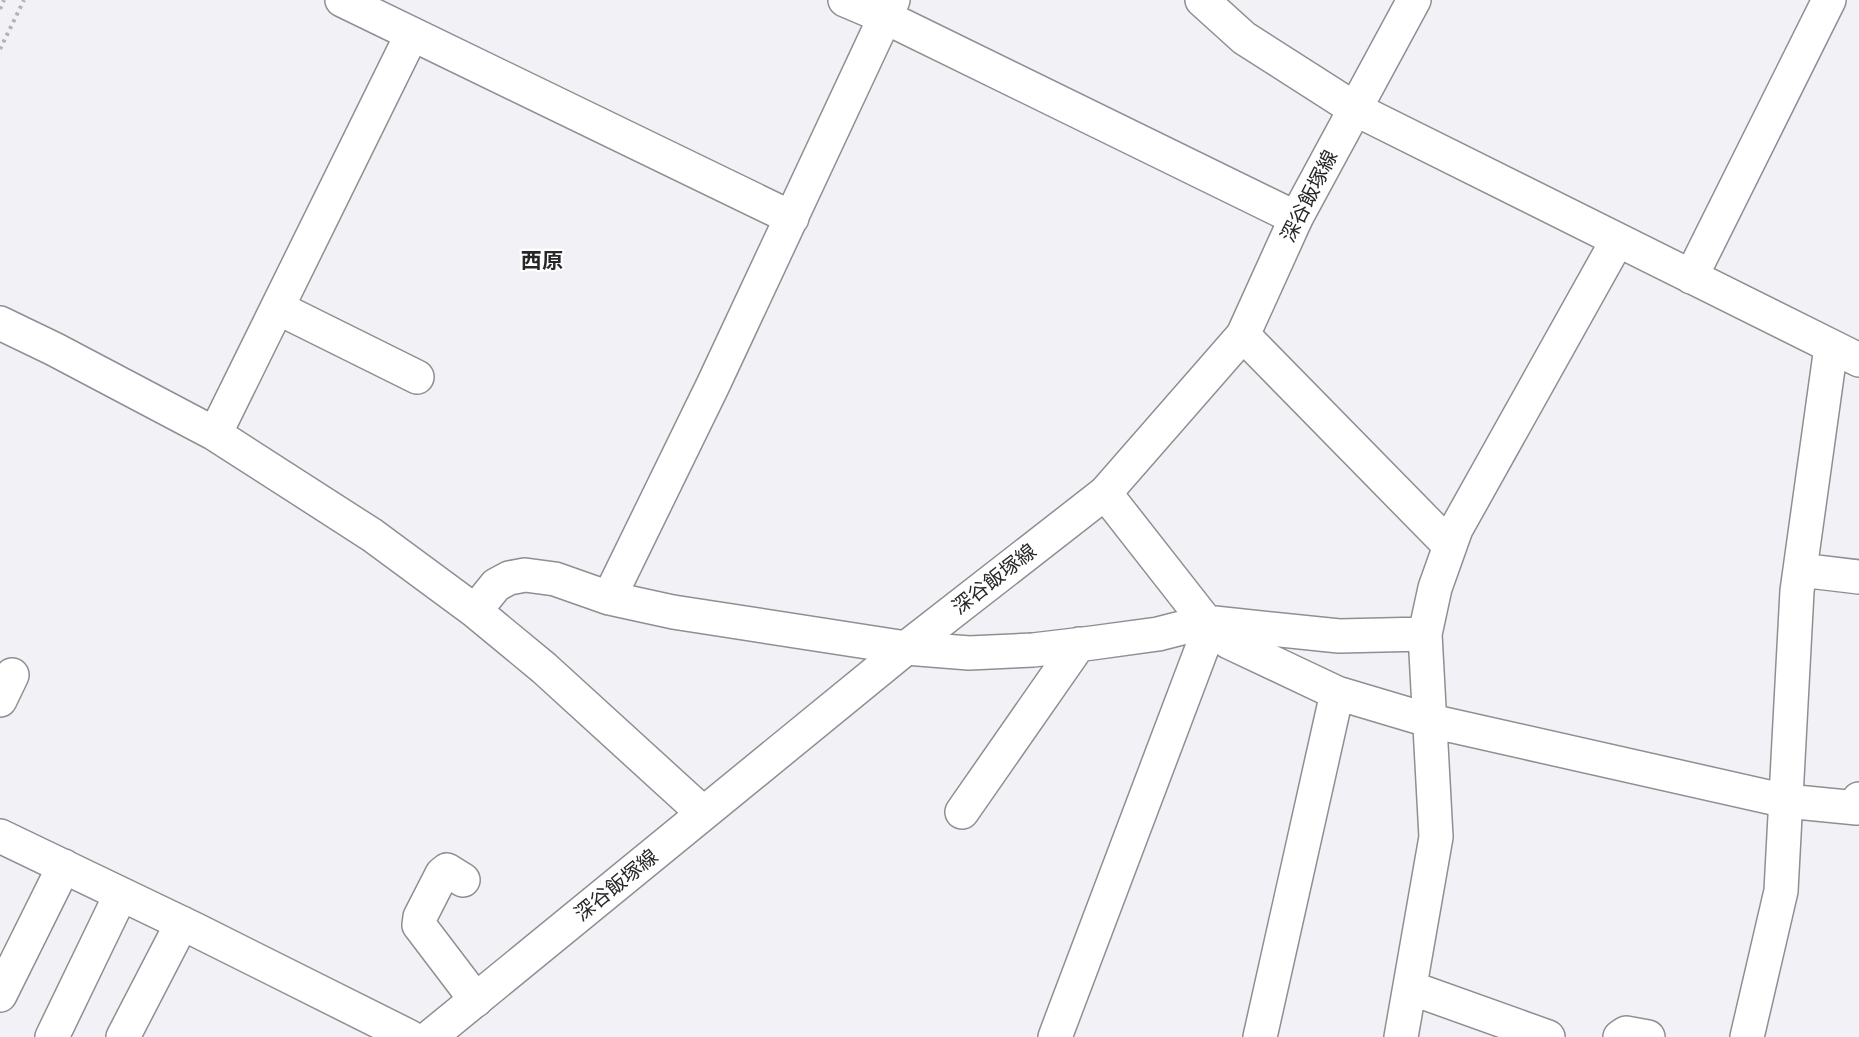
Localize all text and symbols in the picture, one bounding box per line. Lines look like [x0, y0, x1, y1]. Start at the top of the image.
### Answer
street label: 深谷飯塚線 [1275, 146, 1343, 246]
district label: 西原 [521, 247, 563, 274]
street label: 深谷飯塚線 [947, 538, 1041, 620]
street label: 深谷飯塚線 [569, 843, 663, 927]

